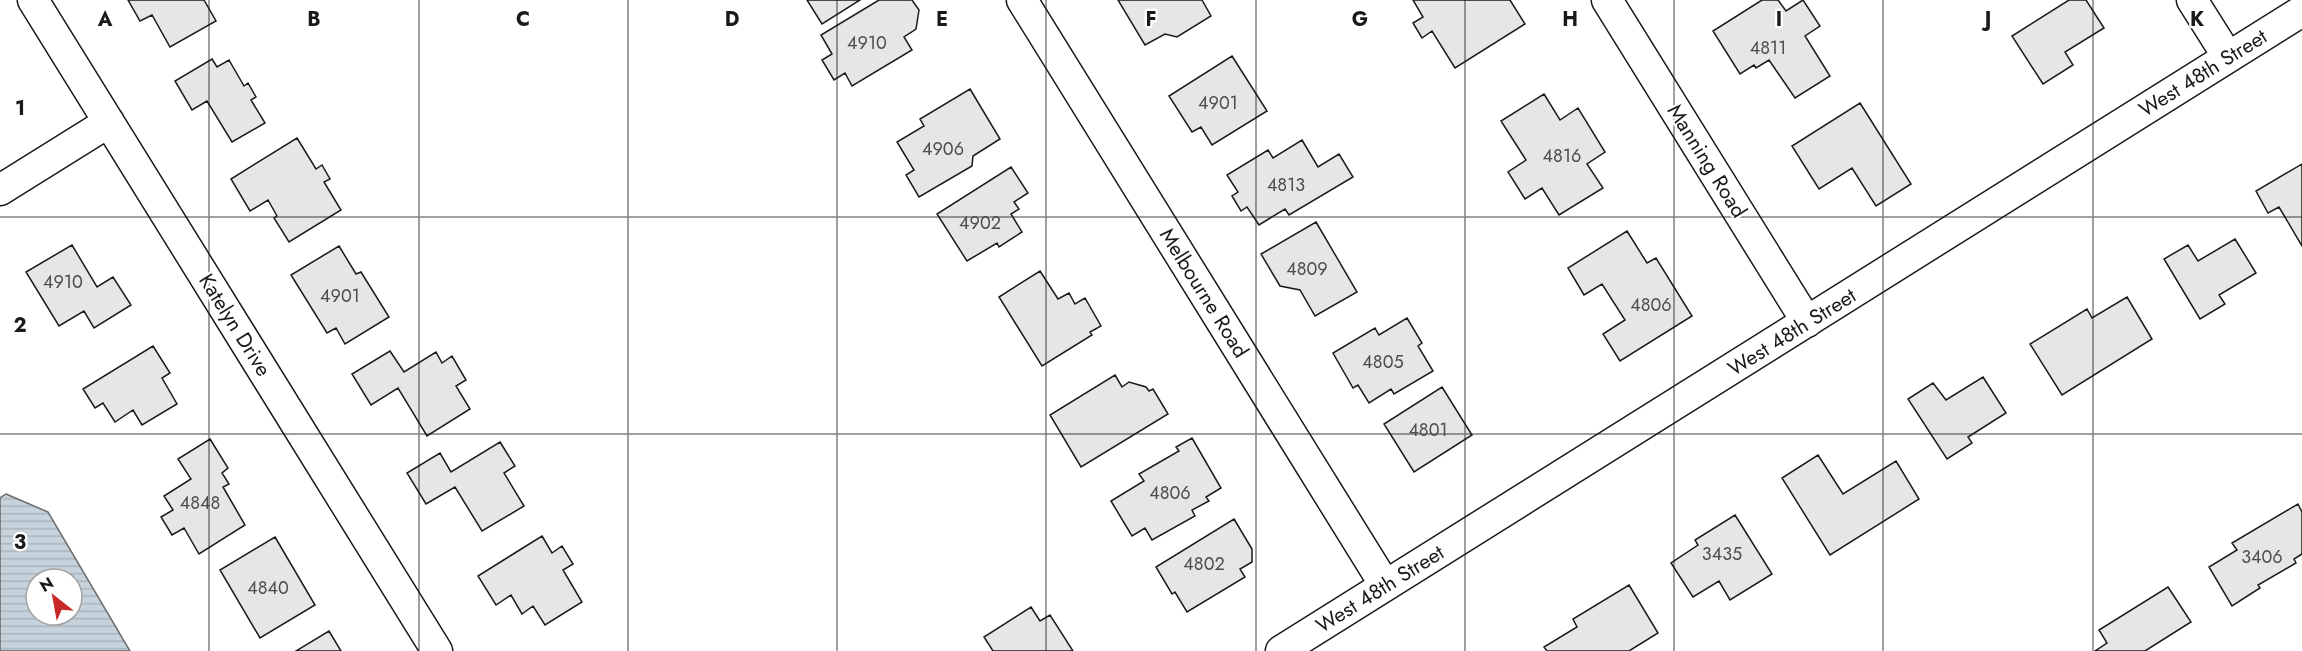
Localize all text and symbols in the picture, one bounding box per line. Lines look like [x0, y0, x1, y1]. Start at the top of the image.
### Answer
text: A [97, 5, 113, 34]
text: B [307, 5, 321, 34]
text: C [516, 5, 530, 34]
text: D [725, 5, 739, 34]
text: E [936, 5, 948, 34]
text: F [1145, 5, 1157, 34]
text: G [1352, 5, 1368, 34]
text: H [1562, 5, 1578, 34]
text: I [1776, 5, 1782, 34]
text: J [1981, 5, 1991, 34]
text: K [2190, 5, 2204, 34]
street label: West 48th Street [2133, 22, 2273, 124]
house number: 4910 [847, 30, 887, 56]
house number: 4811 [1750, 35, 1786, 61]
house number: 4901 [1198, 90, 1238, 116]
text: 1 [15, 94, 25, 123]
street label: Manning Road [1660, 98, 1754, 224]
house number: 4906 [922, 136, 964, 162]
house number: 4816 [1543, 143, 1581, 169]
house number: 4813 [1267, 172, 1305, 198]
house number: 4902 [959, 210, 1001, 236]
street label: Melbourne Road [1152, 222, 1256, 364]
house number: 4809 [1286, 256, 1328, 282]
street label: Katelyn Drive [192, 268, 279, 382]
house number: 4910 [43, 269, 83, 295]
street label: West 48th Street [1722, 281, 1862, 383]
house number: 4901 [320, 283, 360, 309]
house number: 4806 [1630, 292, 1672, 318]
text: 2 [13, 311, 27, 340]
house number: 4805 [1362, 349, 1404, 375]
house number: 4801 [1408, 417, 1448, 443]
house number: 4806 [1149, 480, 1191, 506]
house number: 4848 [180, 490, 220, 516]
text: 3 [14, 528, 26, 557]
street label: West 48th Street [1310, 538, 1450, 640]
house number: 3435 [1702, 541, 1742, 567]
house number: 3406 [2241, 544, 2283, 570]
house number: 4802 [1183, 551, 1225, 577]
north arrow [24, 567, 84, 627]
text: N [35, 571, 58, 598]
house number: 4840 [247, 575, 289, 601]

